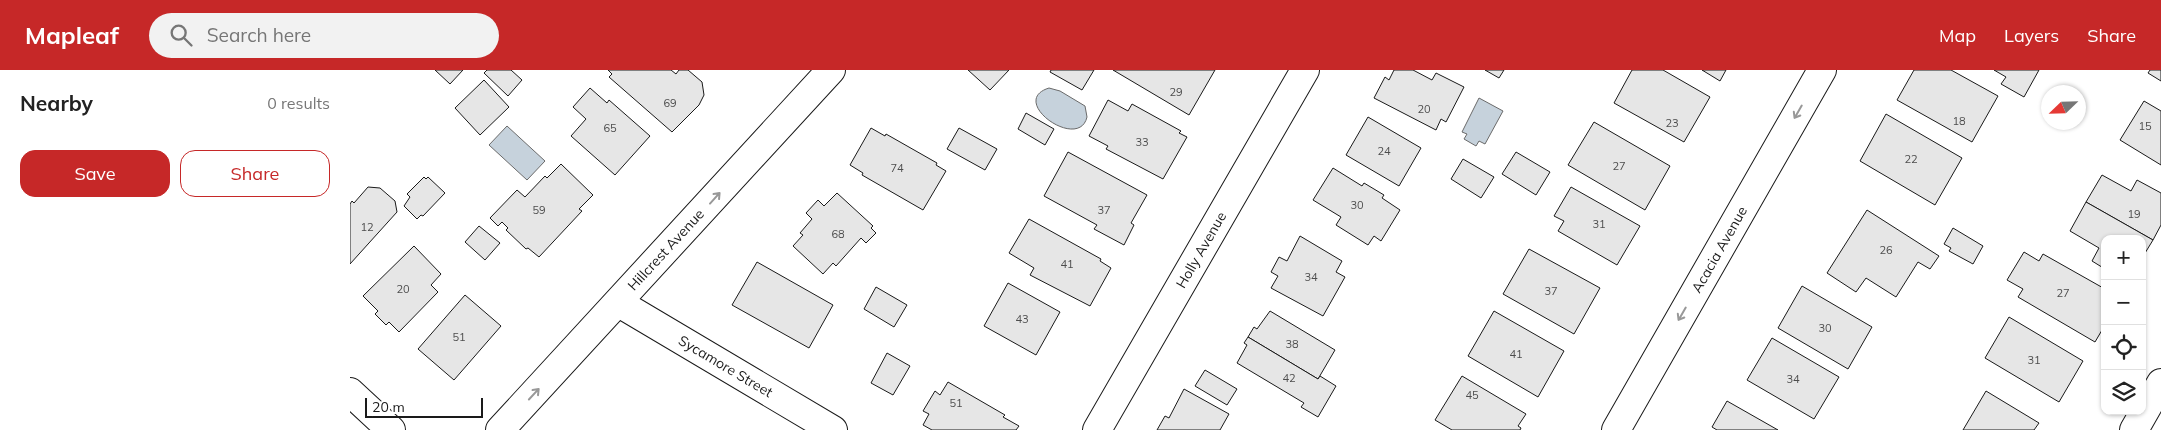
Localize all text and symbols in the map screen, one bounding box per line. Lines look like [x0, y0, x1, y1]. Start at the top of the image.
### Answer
search box [149, 13, 499, 58]
text: Mapleaf [25, 20, 119, 50]
icon: search [167, 21, 195, 49]
text: Search here [207, 23, 311, 47]
text: Map [1939, 24, 1976, 47]
text: Layers [2004, 24, 2059, 47]
text: Share [2087, 24, 2136, 47]
house number: 29 [1169, 85, 1183, 99]
north arrow [2041, 85, 2086, 130]
text: Nearby [20, 90, 93, 116]
text: 0 results [267, 93, 330, 113]
house number: 69 [663, 96, 677, 110]
house number: 20 [1417, 102, 1431, 116]
one-way arrow [1793, 105, 1803, 119]
house number: 18 [1952, 114, 1966, 128]
house number: 23 [1665, 116, 1679, 130]
house number: 15 [2138, 119, 2152, 133]
house number: 65 [603, 121, 617, 135]
house number: 33 [1135, 135, 1149, 149]
house number: 24 [1377, 144, 1391, 158]
button: Save [20, 150, 170, 197]
button: Share [180, 150, 330, 197]
house number: 22 [1904, 152, 1918, 166]
house number: 27 [1612, 159, 1626, 173]
house number: 74 [890, 161, 904, 175]
one-way arrow [709, 191, 721, 204]
house number: 30 [1350, 198, 1364, 212]
house number: 59 [532, 203, 546, 217]
house number: 37 [1097, 203, 1111, 217]
street label: Acacia Avenue [1687, 203, 1751, 296]
street label: Hillcrest Avenue [624, 205, 708, 294]
house number: 19 [2127, 207, 2141, 221]
street label: Holly Avenue [1172, 208, 1230, 291]
house number: 31 [1592, 217, 1606, 231]
house number: 12 [360, 220, 374, 234]
house number: 68 [831, 227, 845, 241]
map controls [2101, 235, 2146, 415]
button: + [2101, 235, 2146, 280]
house number: 26 [1879, 243, 1893, 257]
house number: 41 [1060, 257, 1074, 271]
house number: 34 [1304, 270, 1318, 284]
button: − [2101, 280, 2146, 325]
house number: 20 [396, 282, 410, 296]
house number: 37 [1544, 284, 1558, 298]
house number: 27 [2056, 286, 2070, 300]
one-way arrow [1677, 306, 1687, 320]
house number: 43 [1015, 312, 1029, 326]
house number: 30 [1818, 321, 1832, 335]
button: locate [2101, 325, 2146, 370]
house number: 51 [452, 330, 466, 344]
street label: Sycamore Street [675, 331, 776, 401]
house number: 38 [1285, 337, 1299, 351]
house number: 41 [1509, 347, 1523, 361]
house number: 31 [2027, 353, 2041, 367]
button: layers [2101, 370, 2146, 415]
house number: 42 [1282, 371, 1296, 385]
house number: 34 [1786, 372, 1800, 386]
one-way arrow [528, 388, 540, 401]
house number: 45 [1465, 388, 1479, 402]
scale bar [365, 395, 482, 418]
house number: 51 [949, 396, 963, 410]
text: 20 m [372, 398, 405, 416]

